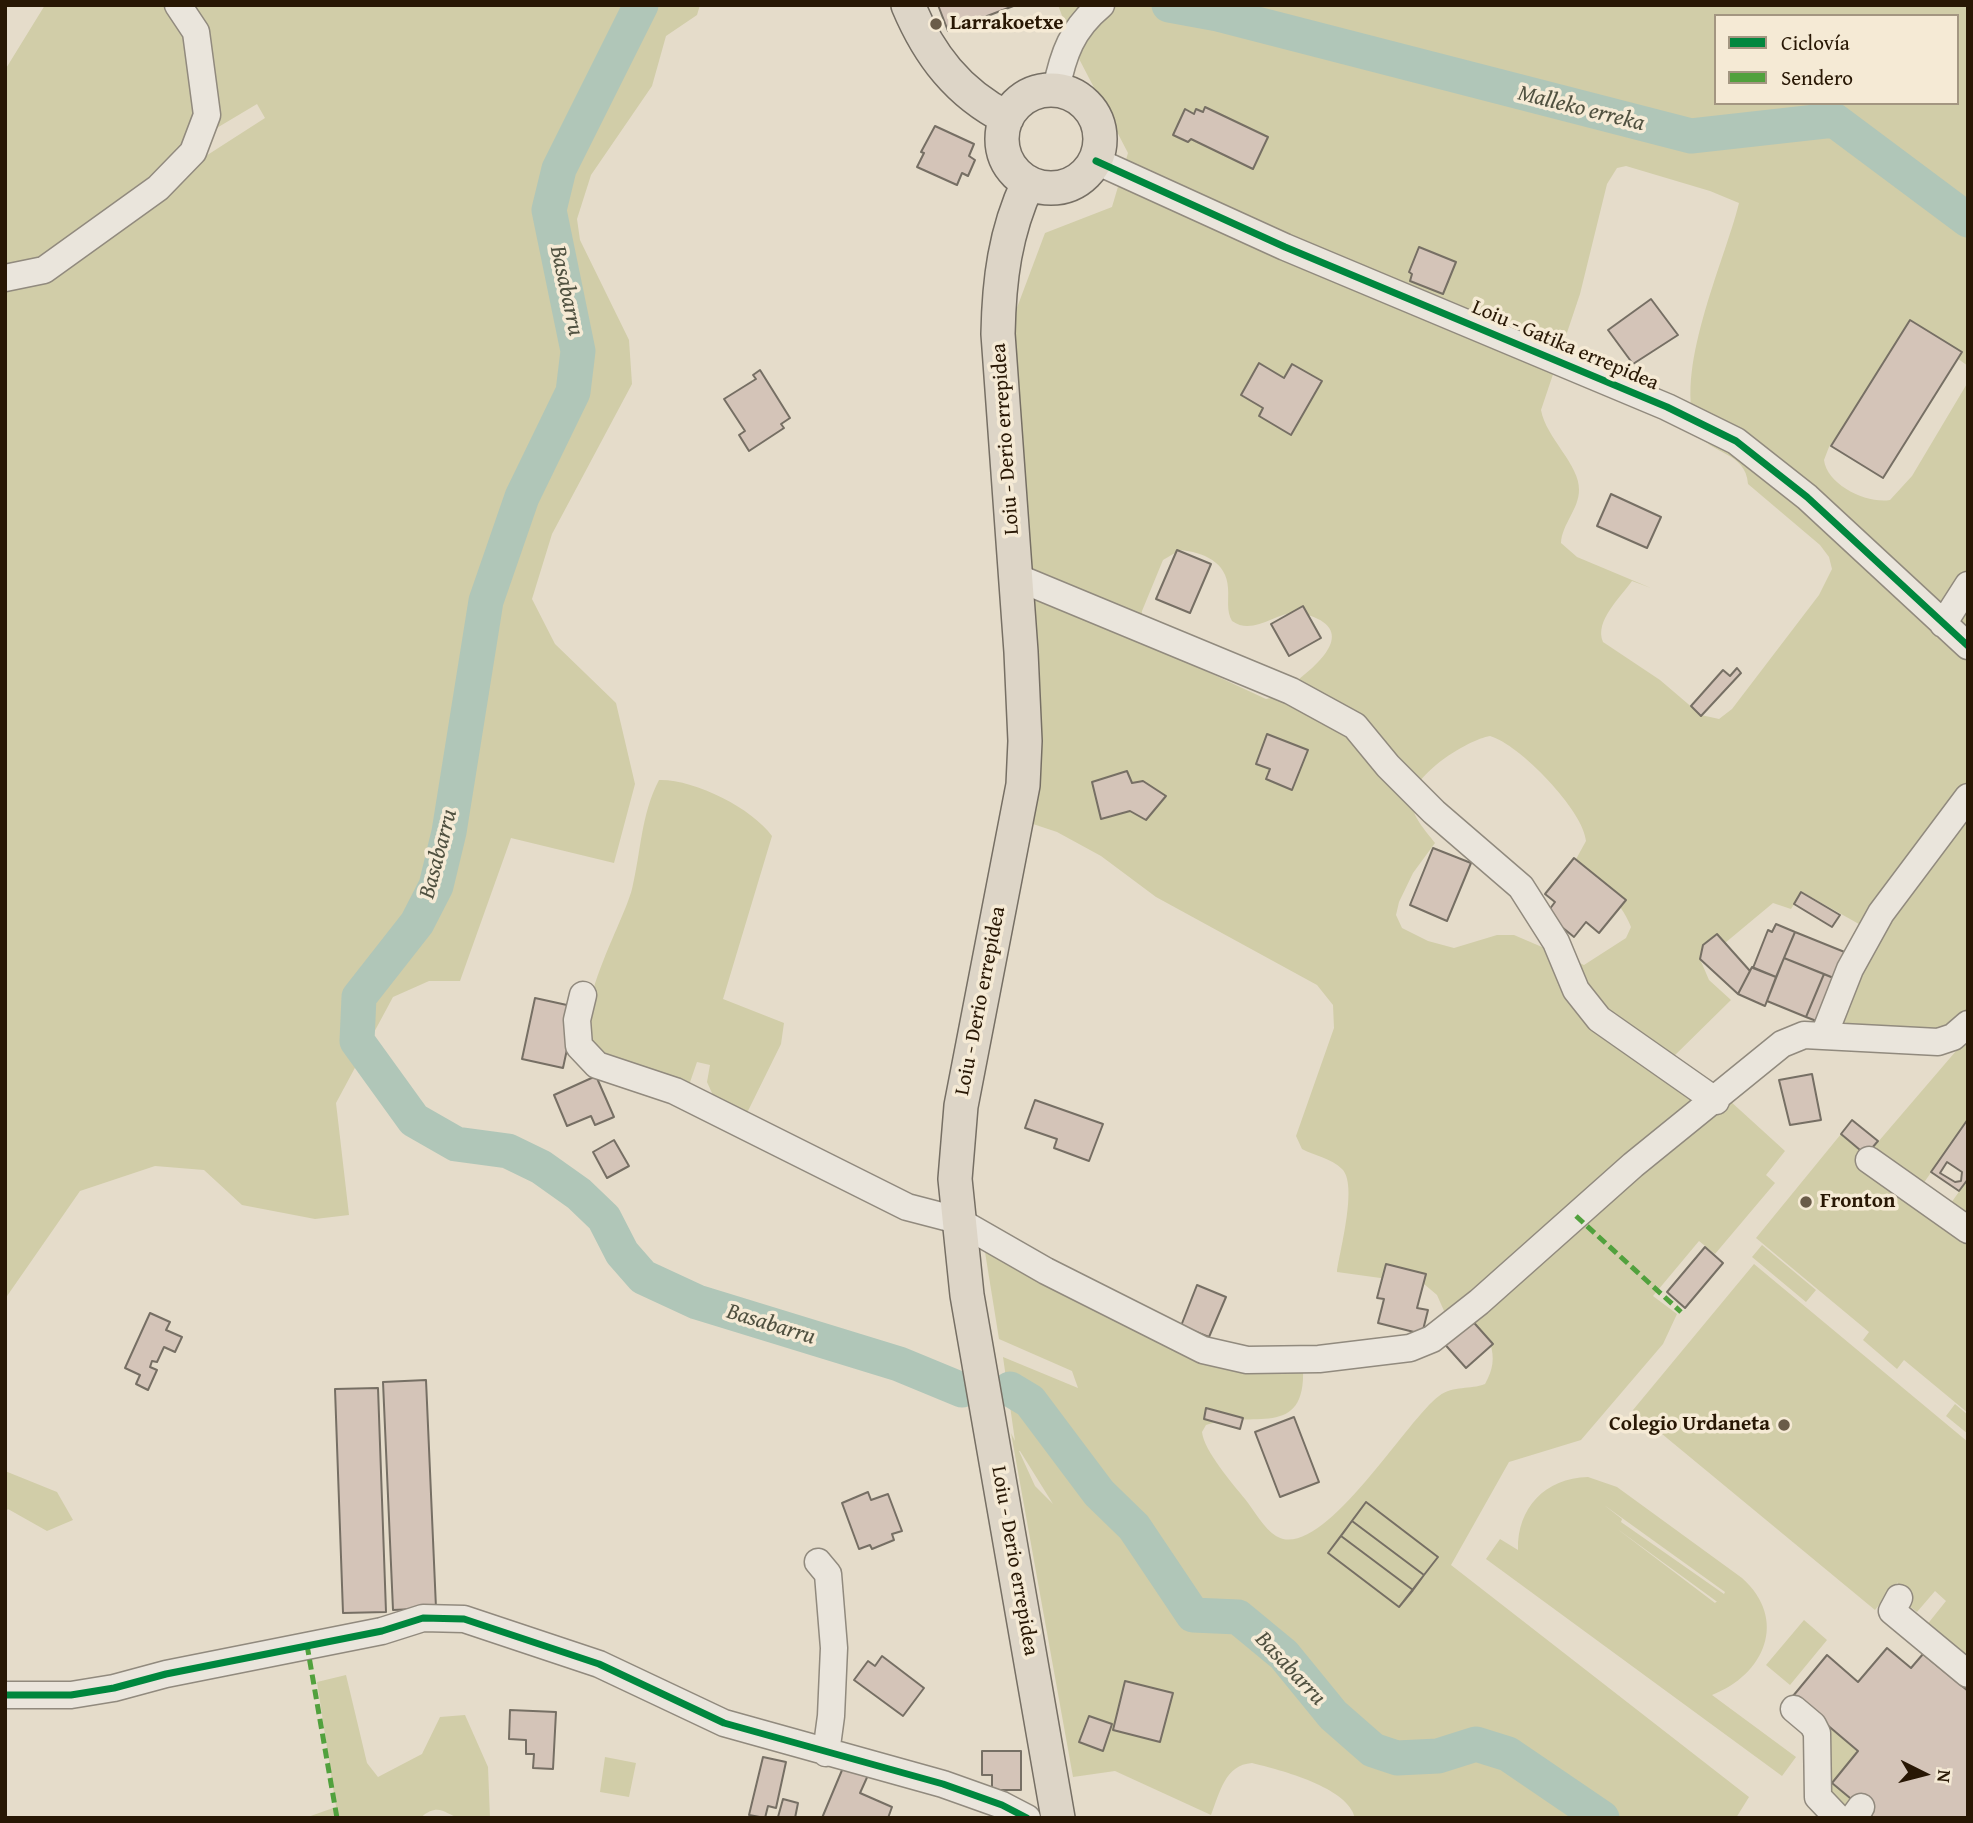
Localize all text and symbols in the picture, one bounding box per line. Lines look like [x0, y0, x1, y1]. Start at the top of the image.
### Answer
place label: Larrakoetxe [950, 11, 1064, 37]
legend [1714, 14, 1959, 105]
marker: Larrakoetxe [928, 16, 944, 32]
text: Ciclovía [1781, 27, 1850, 58]
text: Sendero [1781, 62, 1853, 93]
water label: Malleko erreka [1515, 80, 1647, 138]
water label: Basabarru [543, 243, 589, 339]
street label: Loiu - Gatika errepidea [1468, 295, 1662, 397]
street label: Loiu - Derio errepidea [987, 342, 1025, 536]
water label: Basabarru [414, 806, 464, 902]
street label: Loiu - Derio errepidea [950, 904, 1012, 1098]
place label: Fronton [1820, 1189, 1895, 1215]
marker: Fronton [1798, 1194, 1814, 1210]
water label: Basabarru [723, 1298, 819, 1352]
place label: Colegio Urdaneta [1609, 1412, 1770, 1438]
marker: Colegio Urdaneta [1776, 1417, 1792, 1433]
street label: Loiu - Derio errepidea [985, 1464, 1043, 1658]
water label: Basabarru [1249, 1626, 1331, 1712]
north arrow [1889, 1739, 1959, 1809]
text: N [1930, 1768, 1959, 1784]

